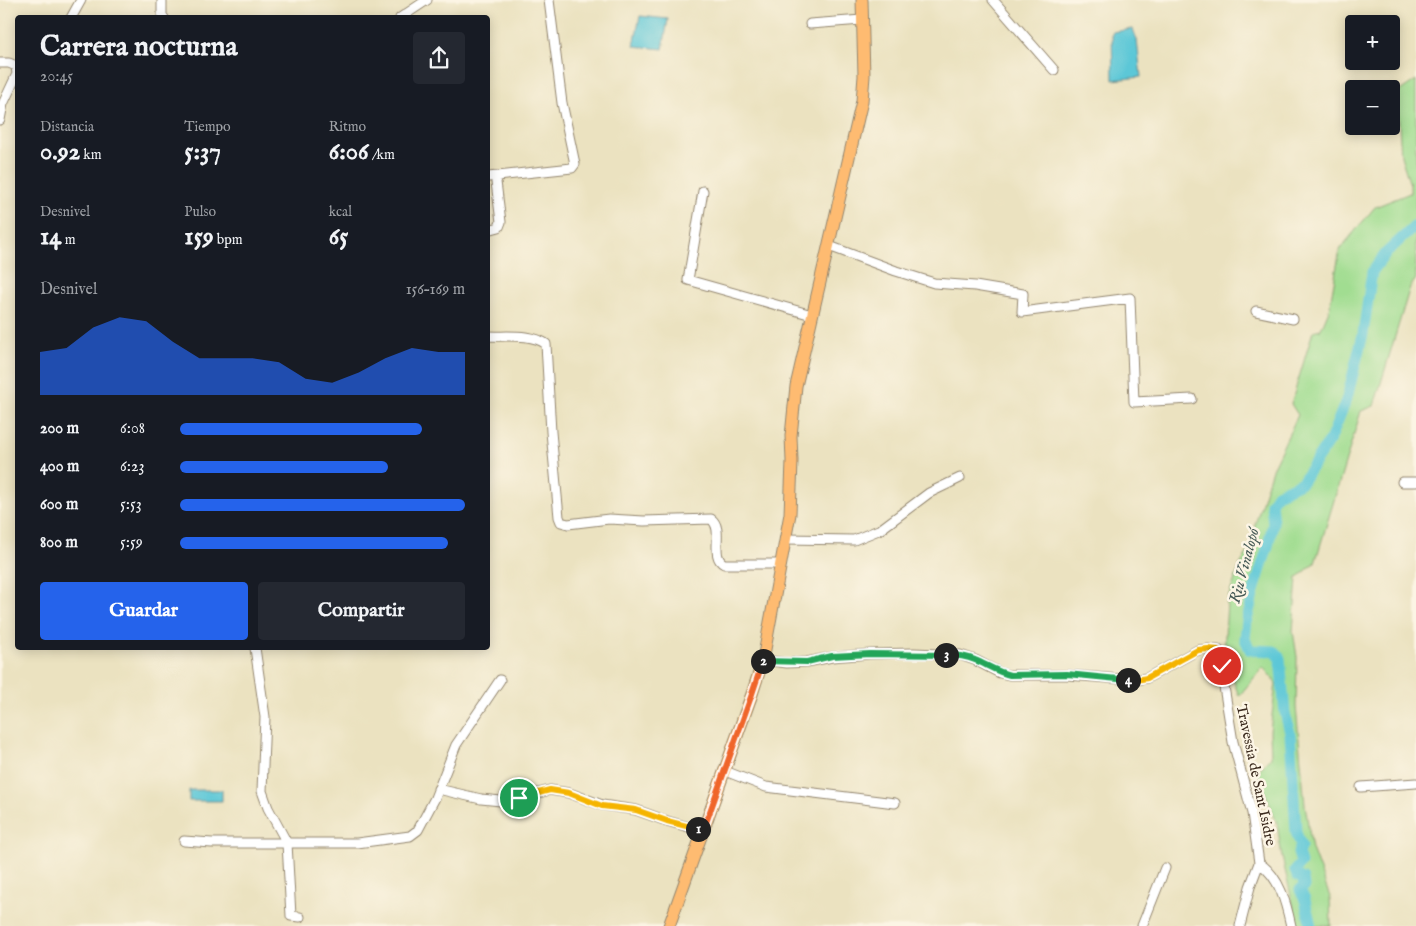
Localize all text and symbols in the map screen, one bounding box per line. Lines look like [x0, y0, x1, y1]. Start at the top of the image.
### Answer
map controls [1345, 15, 1400, 135]
button: + [1345, 15, 1400, 70]
text: Carrera nocturna [40, 30, 237, 65]
button: share [413, 32, 465, 84]
text: 20:45 [40, 67, 73, 87]
button: − [1345, 80, 1400, 135]
text: Distancia [40, 118, 94, 136]
text: Tiempo [184, 118, 231, 136]
text: Ritmo [329, 118, 366, 136]
text: 0.92 [40, 136, 80, 168]
text: 5:37 [184, 136, 221, 168]
text: 6:06 [329, 136, 369, 168]
text: km [80, 146, 102, 164]
text: /km [369, 146, 395, 164]
text: Desnivel [40, 203, 90, 221]
text: Pulso [184, 203, 216, 221]
text: kcal [329, 203, 352, 221]
text: 14 [40, 221, 62, 253]
text: 159 [184, 221, 214, 253]
text: 65 [329, 221, 348, 253]
text: m [62, 231, 75, 249]
text: bpm [214, 231, 243, 249]
text: Desnivel [40, 280, 97, 300]
text: 156–169 m [406, 280, 465, 300]
text: 200 m [40, 419, 79, 439]
text: 6:08 [120, 419, 145, 439]
text: 400 m [40, 457, 79, 477]
text: 6:23 [120, 457, 144, 477]
text: 600 m [40, 495, 78, 515]
text: 5:53 [120, 495, 142, 515]
water label: Riu Vinalopó [1225, 524, 1265, 606]
text: 800 m [40, 533, 78, 553]
text: 5:59 [120, 533, 143, 553]
button: Guardar [40, 582, 248, 640]
button: Compartir [258, 582, 465, 640]
pin: 3 [934, 642, 958, 668]
pin [1201, 645, 1243, 687]
text: 3 [944, 646, 949, 664]
pin: 2 [750, 648, 776, 674]
text: 2 [760, 652, 767, 670]
icon: check [1208, 652, 1236, 680]
pin: 4 [1116, 668, 1140, 692]
text: 4 [1125, 671, 1132, 689]
street label: Travessia de Sant Isidre [1232, 703, 1280, 848]
pin [498, 777, 540, 819]
icon: arrive [505, 784, 533, 812]
pin: 1 [686, 816, 710, 842]
text: 1 [696, 820, 701, 838]

